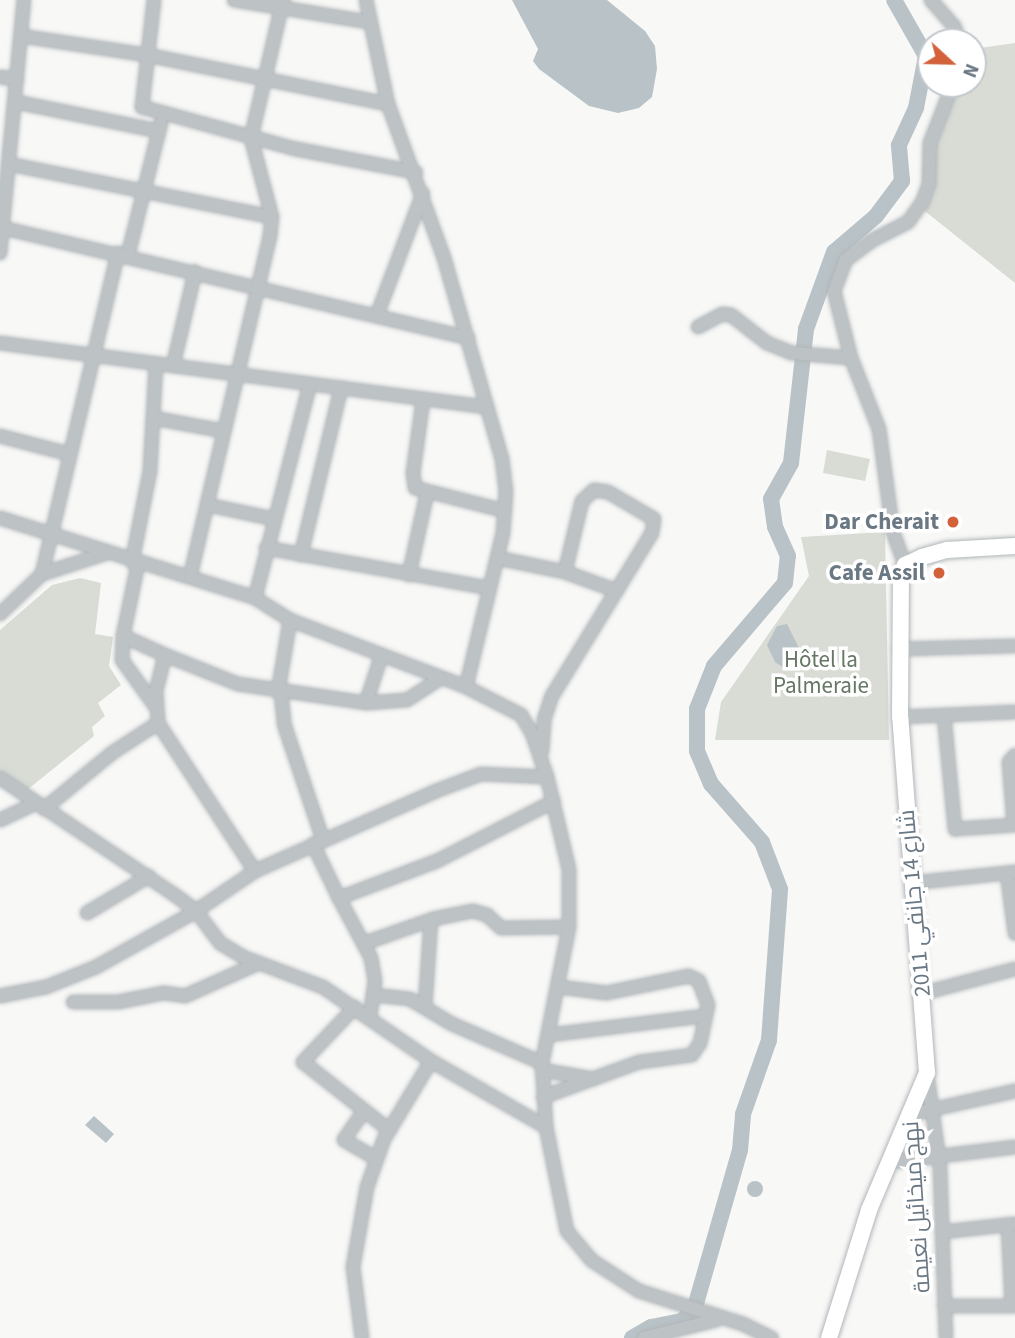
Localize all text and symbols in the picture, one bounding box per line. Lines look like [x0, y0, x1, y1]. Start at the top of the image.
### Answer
north arrow [917, 28, 987, 98]
text: N [955, 59, 985, 81]
place label: Dar Cherait [824, 508, 939, 536]
marker: Dar Cherait [945, 514, 961, 530]
place label: Cafe Assil [829, 559, 925, 587]
marker: Cafe Assil [931, 565, 947, 581]
park label: Hôtel la Palmeraie [773, 646, 869, 700]
street label: شارع 14 جانفي 2011 [893, 808, 937, 998]
street label: نهج ميخائيل نعيمة [897, 1120, 937, 1294]

